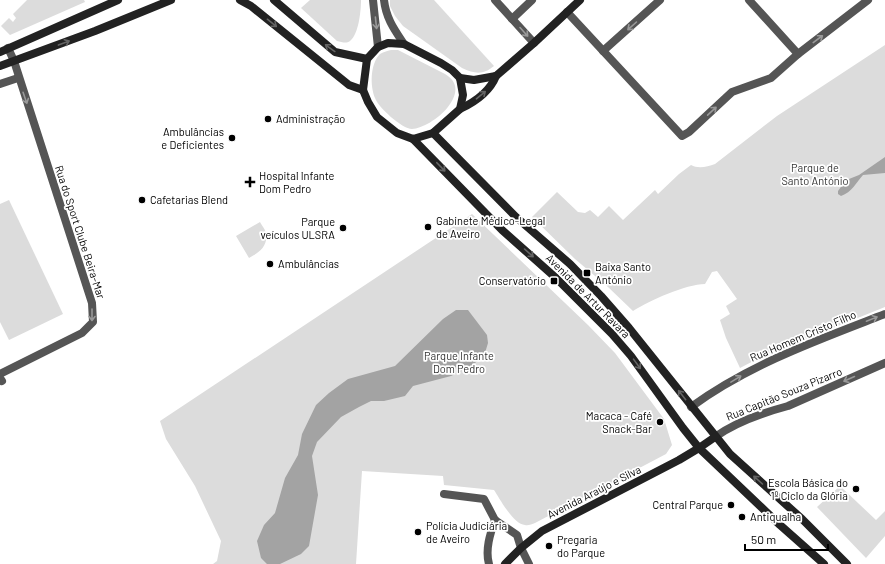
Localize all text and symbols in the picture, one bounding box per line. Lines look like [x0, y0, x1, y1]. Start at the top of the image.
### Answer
one-way arrow [372, 17, 380, 30]
one-way arrow [266, 18, 277, 27]
one-way arrow [626, 21, 637, 30]
one-way arrow [519, 27, 528, 37]
one-way arrow [813, 35, 824, 43]
one-way arrow [58, 39, 70, 47]
one-way arrow [325, 44, 336, 52]
one-way arrow [476, 91, 486, 100]
one-way arrow [22, 92, 29, 105]
one-way arrow [707, 106, 717, 116]
place label: Administração [276, 112, 345, 125]
marker: Administração [263, 114, 273, 124]
place label: Ambulâncias e Deficientes [161, 125, 224, 151]
marker: Ambulâncias e Deficientes [227, 133, 237, 143]
park label: Parque de Santo António [781, 161, 849, 187]
one-way arrow [436, 162, 446, 172]
street label: Rua do Sport Clube Beira-Mar [53, 163, 108, 300]
place label: Hospital Infante Dom Pedro [259, 169, 335, 195]
marker: Hospital Infante Dom Pedro [244, 176, 256, 188]
place label: Cafetarias Blend [150, 193, 228, 206]
marker: Cafetarias Blend [137, 195, 147, 205]
place label: Gabinete Médico-Legal de Aveiro [436, 214, 545, 240]
place label: Parque veículos ULSRA [261, 215, 335, 241]
marker: Gabinete Médico-Legal de Aveiro [423, 222, 433, 232]
marker: Parque veículos ULSRA [338, 223, 348, 233]
one-way arrow [524, 249, 534, 258]
street label: Avenida de Artur Ravara [544, 251, 633, 340]
place label: Ambulâncias [278, 257, 339, 270]
marker: Ambulâncias [265, 259, 275, 269]
place label: Baixa Santo António [595, 260, 651, 286]
marker: Baixa Santo António [582, 268, 592, 278]
place label: Conservatório [479, 274, 546, 287]
marker: Conservatório [549, 276, 559, 286]
street label: Rua Homem Cristo Filho [748, 307, 858, 364]
one-way arrow [88, 309, 96, 322]
one-way arrow [865, 315, 877, 322]
park label: Parque Infante Dom Pedro [424, 349, 494, 375]
one-way arrow [633, 358, 641, 369]
street label: Rua Capitão Souza Pizarro [724, 364, 844, 423]
one-way arrow [730, 374, 742, 382]
one-way arrow [844, 376, 856, 383]
one-way arrow [678, 390, 686, 401]
place label: Macaca - Café Snack-Bar [586, 409, 652, 435]
marker: Macaca - Café Snack-Bar [655, 417, 665, 427]
street label: Avenida Araújo e Silva [545, 462, 643, 521]
one-way arrow [753, 475, 763, 484]
place label: Escola Básica do 1º Ciclo da Glória [768, 476, 848, 502]
marker: Escola Básica do 1º Ciclo da Glória [851, 484, 861, 494]
place label: Central Parque [652, 498, 723, 511]
marker: Central Parque [726, 500, 736, 510]
place label: Antiqualha [750, 510, 801, 523]
marker: Antiqualha [737, 512, 747, 522]
place label: Polícia Judiciária de Aveiro [426, 519, 507, 545]
scale bar [745, 526, 828, 552]
marker: Polícia Judiciária de Aveiro [413, 527, 423, 537]
text: 50 m [751, 532, 776, 546]
place label: Pregaria do Parque [557, 533, 605, 559]
marker: Pregaria do Parque [544, 541, 554, 551]

